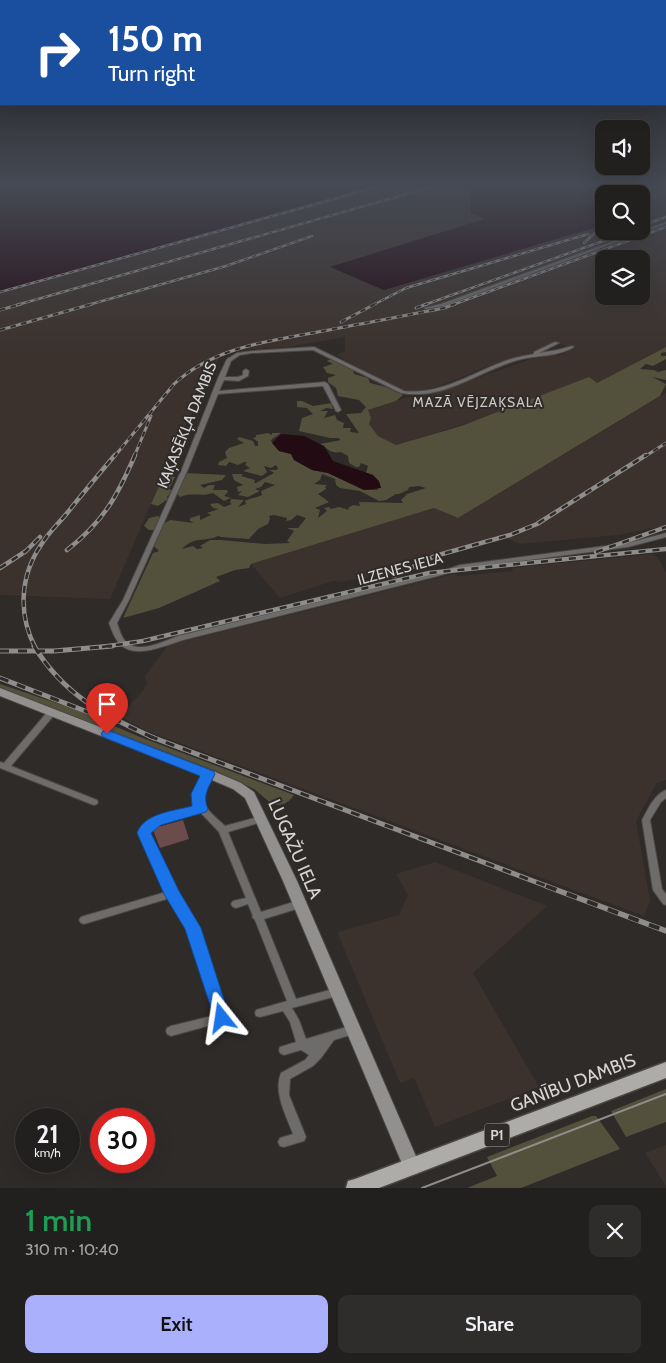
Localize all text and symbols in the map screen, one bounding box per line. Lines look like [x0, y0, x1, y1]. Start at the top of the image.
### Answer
text: 150 m [108, 17, 203, 60]
icon: right [25, 20, 90, 85]
text: Turn right [108, 60, 195, 87]
map controls [595, 120, 650, 305]
button: sound [595, 120, 650, 175]
button: search [595, 185, 650, 240]
button: layers [595, 250, 650, 305]
street label: KAĶASĒKĻA DAMBIS [153, 359, 222, 491]
district label: MAZĀ VĒJZAĶSALA [413, 393, 544, 411]
street label: ILZENES IELA [355, 549, 445, 589]
pin [86, 683, 128, 734]
icon: arrive [93, 690, 121, 718]
street label: LUGAŽU IELA [263, 795, 328, 902]
position arrow [195, 991, 247, 1043]
street label: GANĪBU DAMBIS [507, 1049, 639, 1117]
speed limit sign: 30 [90, 1108, 155, 1173]
text: 21 [36, 1119, 59, 1149]
road number: P1 [484, 1124, 510, 1146]
text: km/h [34, 1145, 61, 1160]
text: 1 min [25, 1202, 92, 1239]
button: close [589, 1205, 641, 1257]
text: 310 m · 10:40 [25, 1240, 119, 1259]
button: Exit [25, 1295, 328, 1353]
button: Share [338, 1295, 641, 1353]

